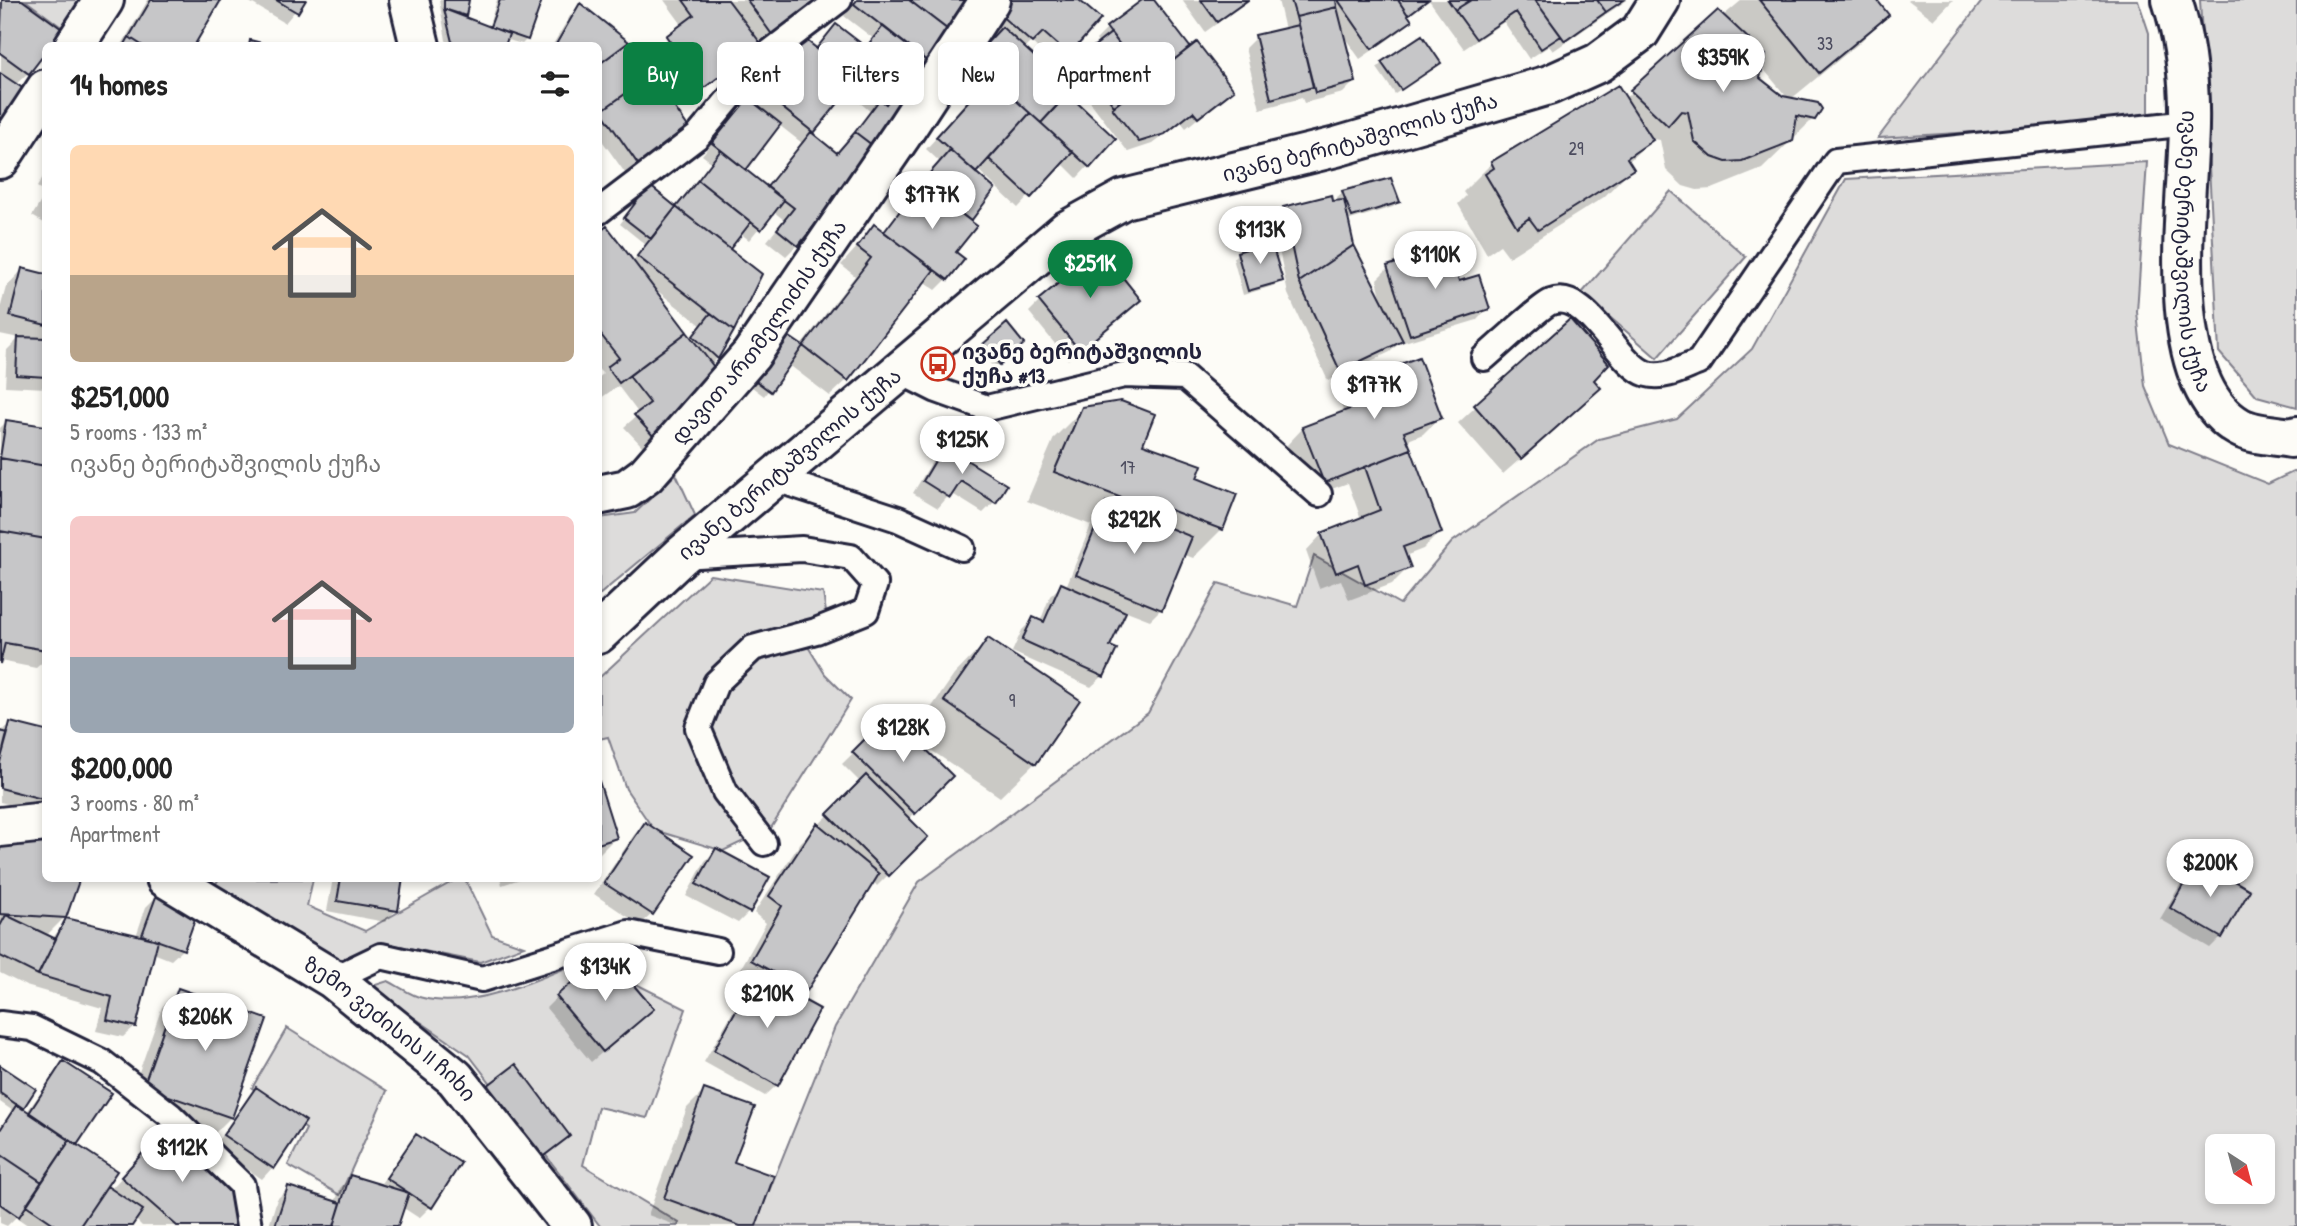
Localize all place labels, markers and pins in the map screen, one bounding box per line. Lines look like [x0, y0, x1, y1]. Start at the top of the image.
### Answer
pin: $359K [1674, 34, 1772, 94]
pin: $177K [883, 172, 981, 231]
pin: $113K [1211, 206, 1309, 266]
pin: $110K [1386, 232, 1484, 291]
pin: $251K [1041, 240, 1139, 300]
place label: ივანე ბერიტაშვილის ქუჩა #13 [962, 337, 1202, 390]
bus stop icon: ივანე ბერიტაშვილის ქუჩა #13 [919, 345, 957, 383]
pin: $177K [1325, 362, 1423, 421]
pin: $125K [913, 416, 1011, 476]
pin: $292K [1085, 496, 1183, 556]
pin: $128K [854, 704, 952, 764]
pin: $200K [2161, 839, 2259, 899]
pin: $134K [556, 944, 654, 1003]
pin: $210K [718, 970, 816, 1030]
pin: $206K [156, 993, 254, 1053]
pin: $112K [133, 1124, 231, 1184]

